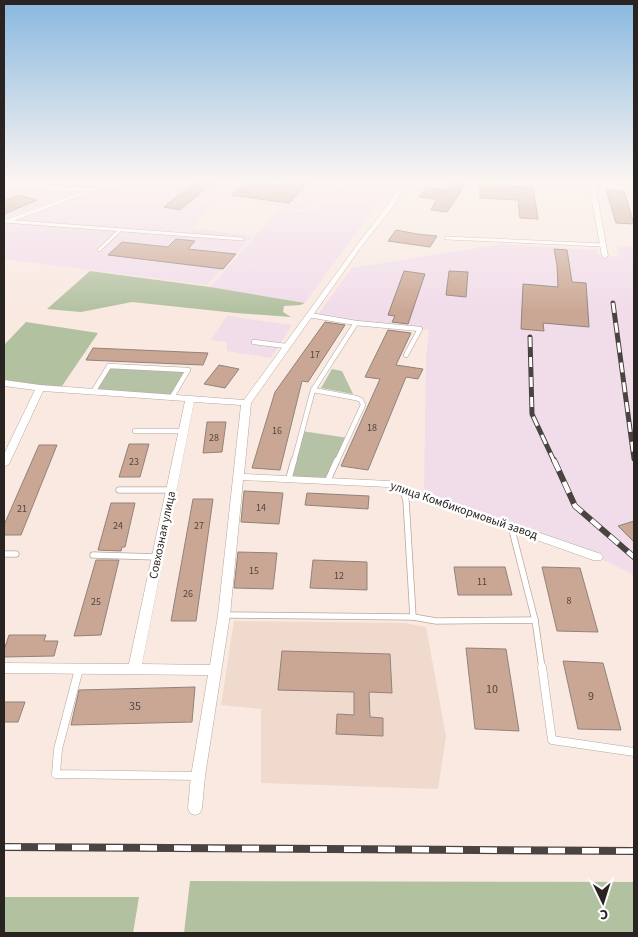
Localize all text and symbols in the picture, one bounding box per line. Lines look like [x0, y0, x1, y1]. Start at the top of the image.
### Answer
house number: 17 [310, 348, 320, 362]
house number: 18 [367, 421, 377, 435]
house number: 16 [272, 424, 282, 438]
house number: 28 [209, 431, 219, 445]
house number: 23 [129, 455, 139, 469]
street label: улица Комбикормовый завод [388, 477, 540, 544]
street label: Совхозная улица [145, 490, 180, 580]
house number: 14 [256, 501, 266, 515]
house number: 21 [17, 502, 27, 516]
house number: 24 [113, 519, 123, 533]
house number: 27 [194, 519, 204, 533]
house number: 15 [249, 564, 259, 578]
house number: 12 [334, 569, 344, 583]
house number: 11 [477, 575, 487, 589]
house number: 26 [183, 587, 193, 601]
house number: 8 [567, 594, 572, 608]
house number: 25 [91, 595, 101, 609]
house number: 10 [486, 681, 498, 698]
house number: 9 [588, 688, 594, 705]
house number: 35 [129, 698, 141, 715]
north arrow [578, 877, 628, 927]
text: С [599, 904, 609, 924]

